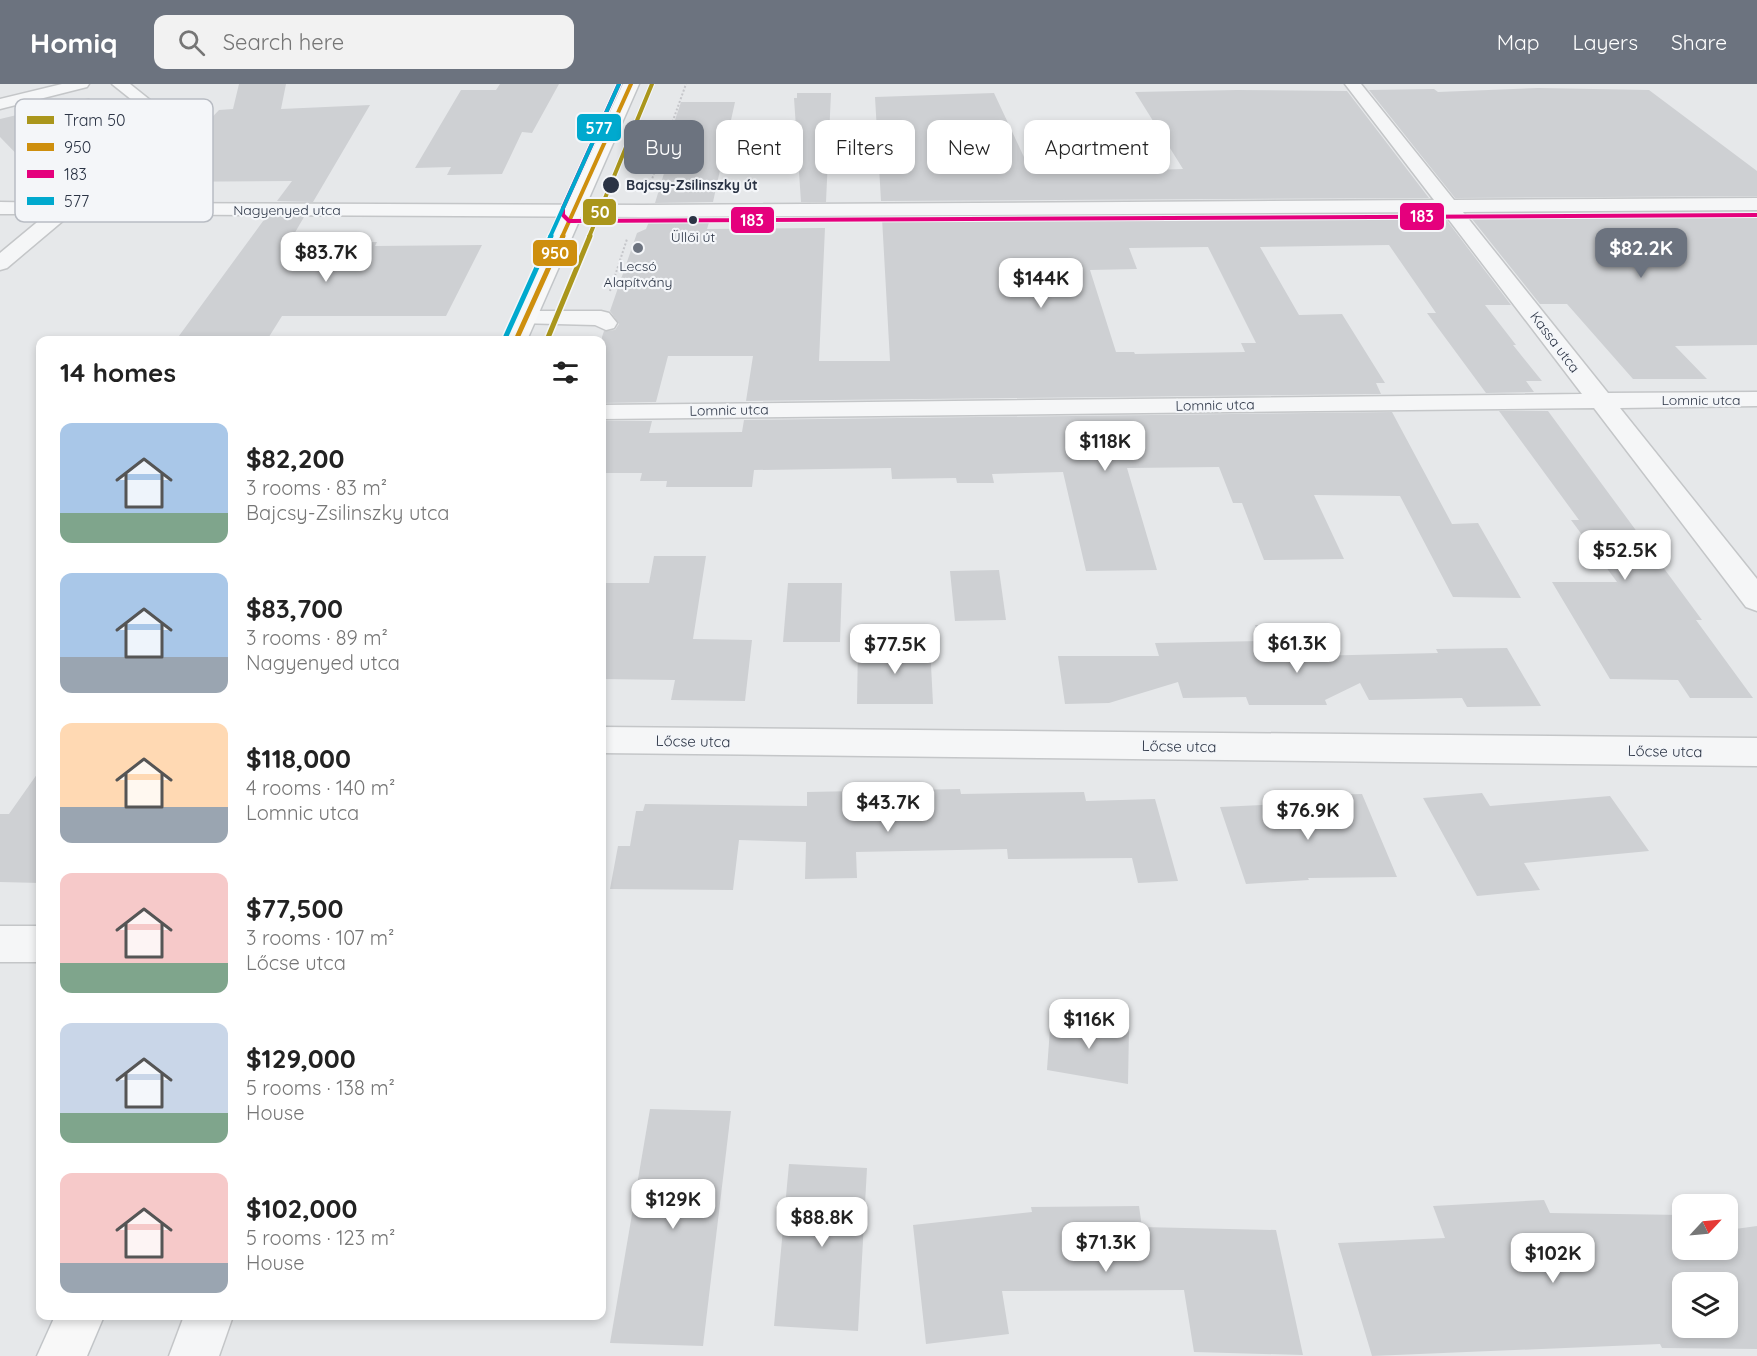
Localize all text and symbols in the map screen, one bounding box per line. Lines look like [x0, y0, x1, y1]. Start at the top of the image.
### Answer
search box [154, 15, 574, 69]
text: Homiq [30, 25, 118, 60]
icon: search [175, 26, 208, 59]
text: Search here [223, 28, 344, 56]
text: Map [1497, 29, 1540, 55]
text: Layers [1573, 29, 1638, 55]
text: Share [1671, 29, 1727, 55]
legend [15, 99, 213, 222]
text: Tram 50 [64, 110, 126, 130]
line badge: 577 [576, 113, 622, 142]
text: 577 [586, 118, 613, 138]
chip: Buy [624, 120, 704, 174]
chip: Rent [716, 120, 803, 174]
chip: Filters [815, 120, 915, 174]
chip: New [927, 120, 1012, 174]
chip: Apartment [1024, 120, 1170, 174]
text: 950 [64, 137, 91, 157]
text: 183 [64, 164, 87, 184]
marker: Bajcsy-Zsilinszky út [601, 175, 621, 195]
place label: Bajcsy-Zsilinszky út [626, 176, 758, 194]
text: 577 [64, 191, 89, 211]
line badge: 50 [582, 198, 617, 226]
street label: Nagyenyed utca [233, 201, 341, 219]
text: 50 [590, 202, 610, 222]
line badge: 183 [1399, 202, 1445, 231]
line badge: 183 [730, 206, 775, 234]
text: 183 [1410, 206, 1434, 226]
text: 183 [740, 210, 764, 230]
marker: Üllői út [687, 214, 699, 226]
place label: Üllői út [671, 228, 715, 246]
pin: $82.2K [1592, 228, 1690, 279]
pin: $83.7K [277, 232, 375, 283]
text: $82.2K [1609, 235, 1673, 260]
text: $83.7K [295, 239, 357, 264]
line badge: 950 [532, 239, 578, 267]
marker: Lecsó Alapítvány [631, 241, 645, 255]
text: 950 [541, 243, 569, 263]
place label: Lecsó Alapítvány [604, 257, 672, 291]
pin: $144K [999, 258, 1083, 309]
text: $144K [1013, 265, 1069, 290]
street label: Kassa utca [1526, 308, 1584, 376]
text: 14 homes [60, 356, 176, 389]
icon: filters [549, 356, 582, 389]
street label: Lomnic utca [1661, 391, 1741, 409]
street label: Lomnic utca [1175, 395, 1255, 415]
street label: Lomnic utca [689, 400, 769, 420]
pin: $118K [1063, 421, 1147, 472]
text: $118K [1079, 428, 1131, 453]
text: $82,200 [246, 442, 344, 475]
icon: home [108, 447, 180, 519]
text: 3 rooms · 83 m² [246, 475, 387, 500]
text: Bajcsy-Zsilinszky utca [246, 500, 449, 525]
pin: $52.5K [1576, 530, 1674, 581]
text: $52.5K [1593, 537, 1657, 562]
text: $83,700 [246, 592, 343, 625]
icon: home [108, 597, 180, 669]
pin: $61.3K [1248, 623, 1346, 674]
pin: $77.5K [846, 624, 944, 675]
text: 3 rooms · 89 m² [246, 625, 388, 650]
text: $61.3K [1267, 630, 1327, 655]
text: $77.5K [864, 631, 926, 656]
text: Nagyenyed utca [246, 650, 400, 675]
street label: Lőcse utca [655, 731, 731, 751]
street label: Lőcse utca [1141, 736, 1217, 756]
street label: Lőcse utca [1627, 741, 1703, 761]
text: $118,000 [246, 742, 351, 775]
icon: home [108, 747, 180, 819]
text: 4 rooms · 140 m² [246, 775, 395, 800]
pin: $43.7K [839, 782, 937, 833]
text: $43.7K [856, 789, 920, 814]
pin: $76.9K [1259, 790, 1357, 841]
text: $76.9K [1277, 797, 1339, 822]
text: Lomnic utca [246, 800, 359, 825]
text: $77,500 [246, 892, 343, 925]
icon: home [108, 897, 180, 969]
text: 3 rooms · 107 m² [246, 925, 394, 950]
text: Lőcse utca [246, 950, 346, 975]
pin: $116K [1047, 999, 1131, 1050]
text: $116K [1063, 1006, 1115, 1031]
text: $129,000 [246, 1042, 356, 1075]
icon: home [108, 1047, 180, 1119]
text: 5 rooms · 138 m² [246, 1075, 395, 1100]
text: House [246, 1100, 305, 1125]
pin: $129K [631, 1179, 715, 1230]
text: $129K [645, 1186, 701, 1211]
text: $102,000 [246, 1192, 357, 1225]
north arrow [1672, 1194, 1738, 1260]
map controls [1672, 1194, 1738, 1338]
icon: home [108, 1197, 180, 1269]
pin: $88.8K [773, 1197, 871, 1248]
text: $88.8K [791, 1204, 853, 1229]
pin: $71.3K [1057, 1222, 1155, 1273]
text: 5 rooms · 123 m² [246, 1225, 395, 1250]
text: $71.3K [1076, 1229, 1136, 1254]
pin: $102K [1511, 1233, 1595, 1284]
text: $102K [1525, 1240, 1581, 1265]
text: House [246, 1250, 305, 1275]
button: layers [1672, 1272, 1738, 1338]

